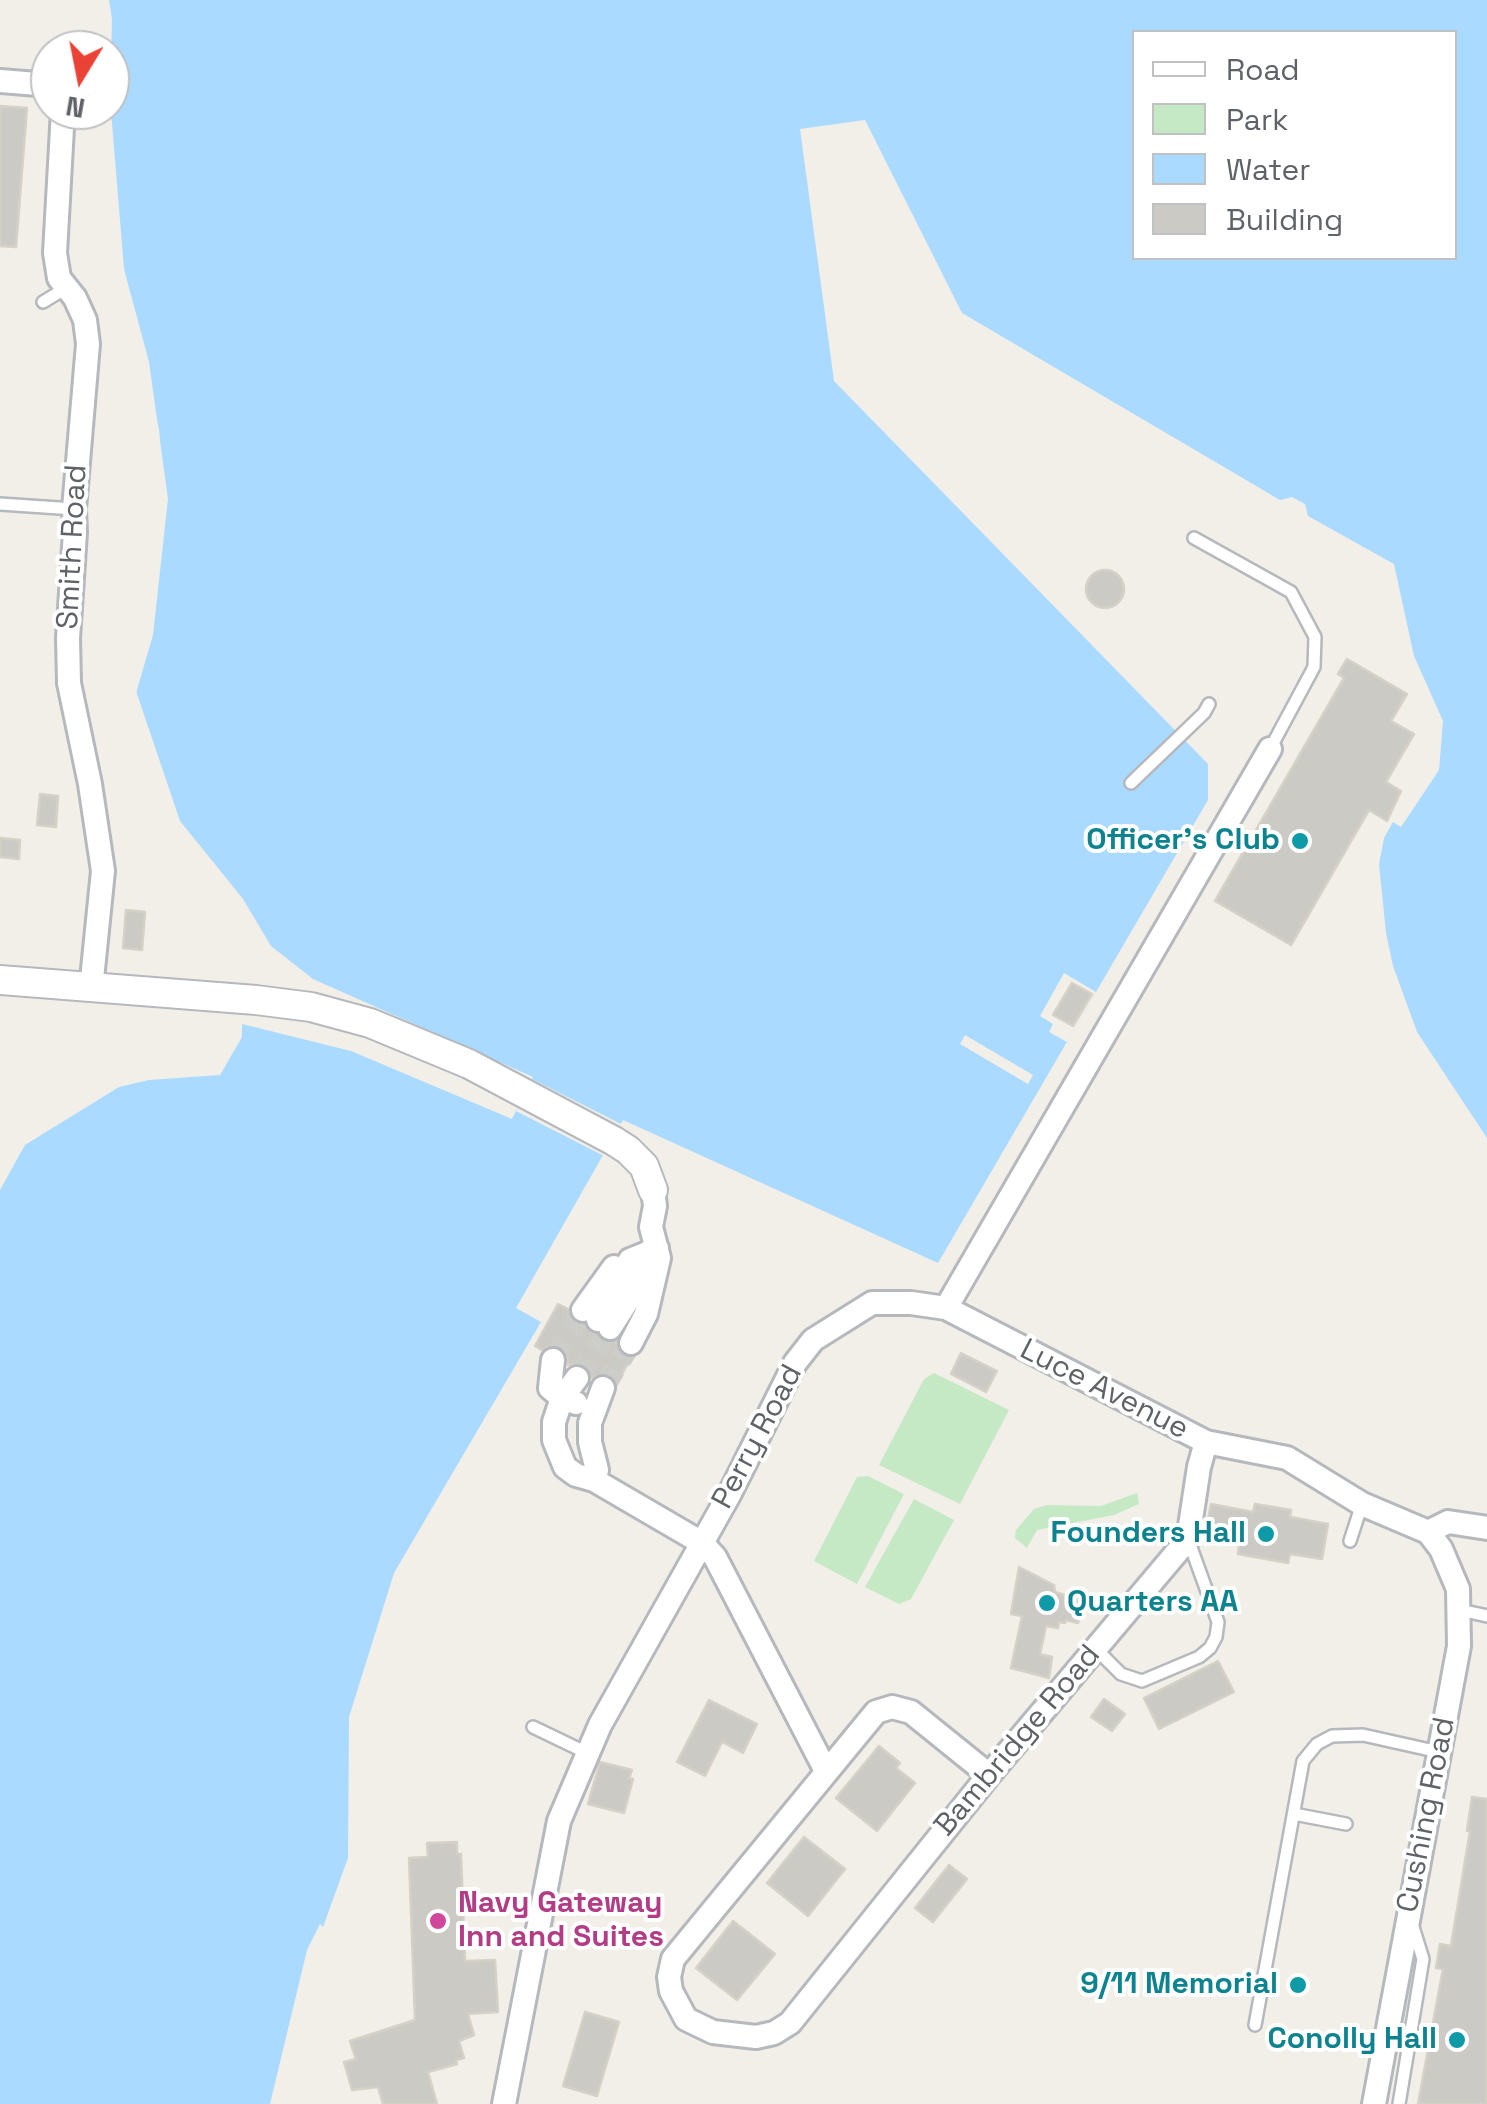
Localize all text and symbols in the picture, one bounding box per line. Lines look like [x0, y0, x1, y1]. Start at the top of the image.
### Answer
north arrow [30, 30, 130, 130]
legend [1132, 30, 1457, 260]
text: Road [1226, 50, 1300, 89]
text: N [63, 88, 88, 127]
text: Park [1226, 100, 1288, 139]
text: Water [1226, 150, 1311, 189]
text: Building [1226, 200, 1343, 239]
street label: Smith Road [51, 464, 95, 630]
place label: Officer's Club [1086, 823, 1280, 859]
marker: Officer's Club [1289, 830, 1311, 852]
street label: Luce Avenue [1014, 1332, 1194, 1448]
street label: Perry Road [705, 1359, 811, 1515]
place label: Founders Hall [1050, 1516, 1246, 1552]
marker: Founders Hall [1255, 1523, 1277, 1545]
place label: Quarters AA [1067, 1585, 1238, 1621]
marker: Quarters AA [1036, 1592, 1058, 1614]
street label: Bambridge Road [928, 1638, 1108, 1844]
street label: Cushing Road [1390, 1714, 1464, 1916]
place label: Navy Gateway Inn and Suites [458, 1886, 664, 1956]
marker: Navy Gateway Inn and Suites [427, 1910, 449, 1932]
place label: 9/11 Memorial [1080, 1967, 1278, 2003]
marker: 9/11 Memorial [1287, 1974, 1309, 1996]
place label: Conolly Hall [1267, 2022, 1437, 2058]
marker: Conolly Hall [1446, 2029, 1468, 2051]

